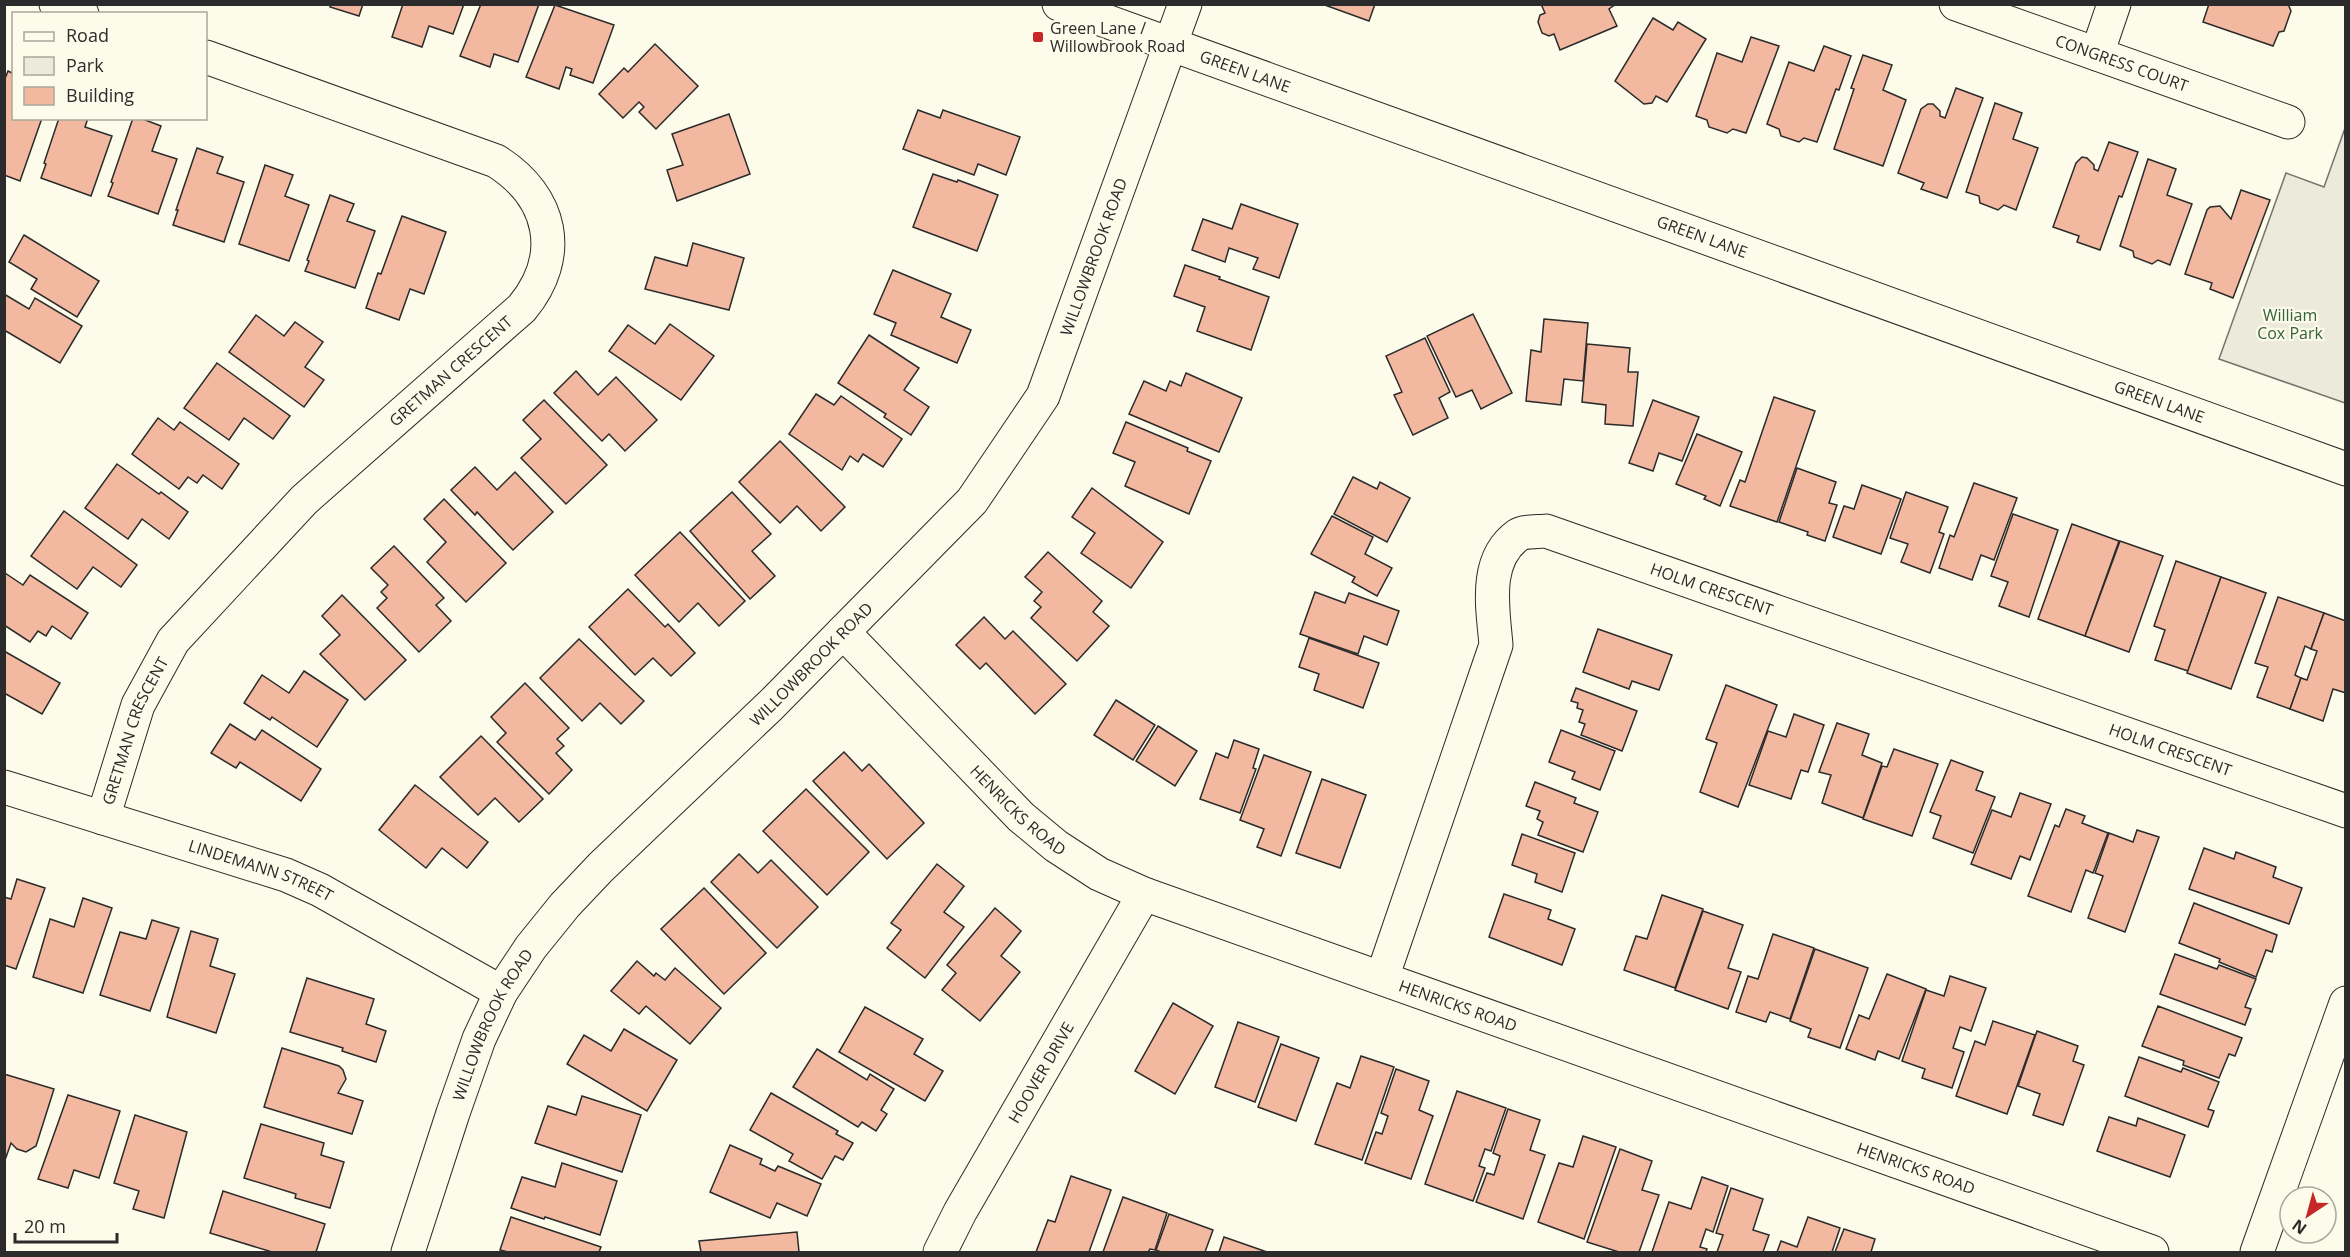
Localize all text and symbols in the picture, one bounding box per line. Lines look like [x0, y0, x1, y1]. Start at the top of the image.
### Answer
legend [12, 12, 207, 120]
place label: Green Lane / Willowbrook Road [1050, 17, 1185, 57]
text: Road [66, 23, 109, 47]
street label: CONGRESS COURT [2052, 29, 2191, 97]
marker: Green Lane / Willowbrook Road [1031, 30, 1045, 44]
street label: GREEN LANE [1197, 45, 1294, 98]
text: Park [66, 53, 104, 77]
text: Building [66, 83, 134, 107]
street label: WILLOWBROOK ROAD [1055, 175, 1132, 339]
street label: GREEN LANE [1654, 210, 1751, 263]
park label: William Cox Park [2257, 304, 2323, 344]
street label: GRETMAN CRESCENT [384, 311, 517, 431]
street label: GREEN LANE [2111, 375, 2208, 428]
street label: HOLM CRESCENT [1647, 557, 1776, 621]
street label: WILLOWBROOK ROAD [745, 597, 877, 731]
street label: GRETMAN CRESCENT [97, 653, 173, 808]
street label: HOLM CRESCENT [2106, 718, 2235, 781]
street label: HENRICKS ROAD [965, 760, 1070, 861]
street label: LINDEMANN STREET [186, 834, 337, 906]
street label: WILLOWBROOK ROAD [447, 945, 538, 1104]
street label: HENRICKS ROAD [1396, 974, 1520, 1037]
street label: HOOVER DRIVE [1003, 1018, 1079, 1127]
street label: HENRICKS ROAD [1854, 1137, 1978, 1199]
north arrow [2278, 1185, 2338, 1245]
scale bar [15, 1206, 117, 1244]
text: 20 m [24, 1214, 66, 1238]
text: N [2287, 1214, 2311, 1240]

